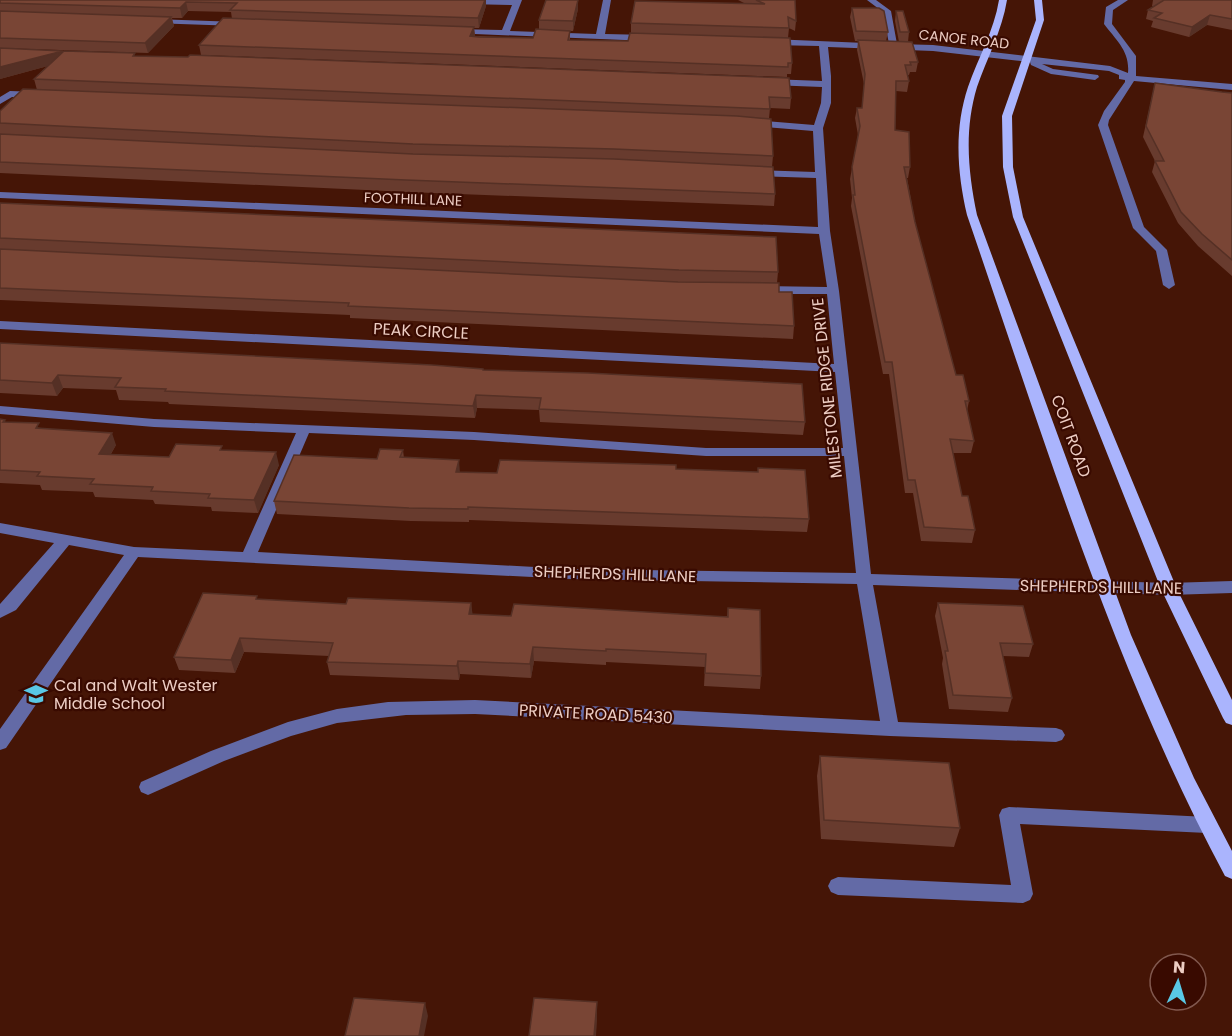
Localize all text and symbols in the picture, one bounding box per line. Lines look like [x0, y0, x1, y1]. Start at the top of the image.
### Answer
street label: CANOE ROAD [918, 24, 1010, 54]
street label: FOOTHILL LANE [364, 187, 462, 211]
street label: MILESTONE RIDGE DRIVE [806, 297, 848, 479]
street label: PEAK CIRCLE [373, 317, 469, 345]
street label: COIT ROAD [1045, 392, 1097, 480]
street label: SHEPHERDS HILL LANE [534, 560, 696, 588]
street label: SHEPHERDS HILL LANE [1020, 574, 1182, 600]
place label: Cal and Walt Wester Middle School [54, 674, 218, 715]
school or university icon: Cal and Walt Wester Middle School [23, 681, 49, 707]
street label: PRIVATE ROAD 5430 [519, 698, 673, 730]
north arrow [1148, 952, 1208, 1012]
text: N [1172, 956, 1186, 979]

